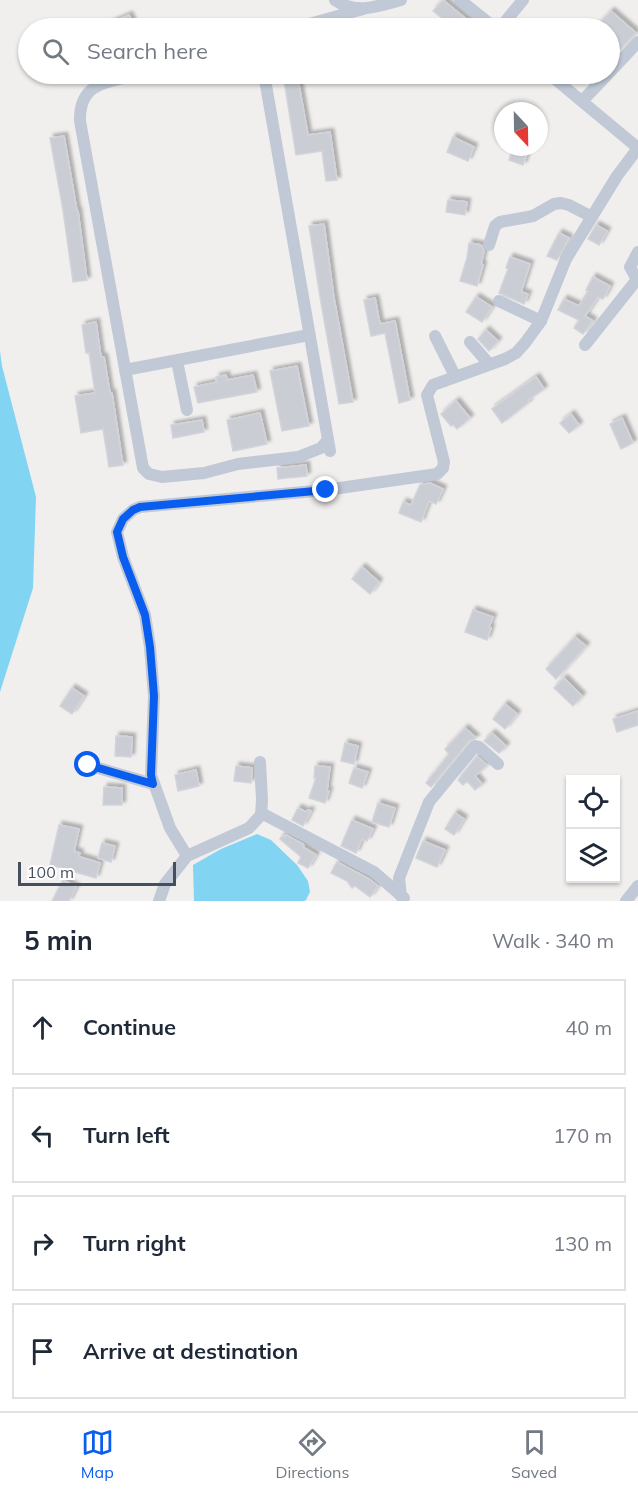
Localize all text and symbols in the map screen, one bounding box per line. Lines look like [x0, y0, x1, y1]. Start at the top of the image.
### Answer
search box [18, 18, 620, 84]
icon: search [39, 35, 72, 68]
text: Search here [87, 37, 208, 65]
north arrow [494, 102, 548, 156]
route end [312, 476, 338, 502]
route start [74, 751, 100, 777]
map controls [566, 775, 620, 883]
button: locate [566, 775, 620, 829]
button: layers [566, 829, 620, 883]
scale bar [18, 859, 176, 886]
text: 100 m [27, 862, 74, 882]
text: 5 min [24, 924, 93, 957]
text: Walk · 340 m [492, 928, 614, 953]
icon: ahead [26, 1011, 59, 1044]
text: Continue [83, 1013, 176, 1041]
text: 40 m [565, 1015, 612, 1040]
icon: left [26, 1119, 59, 1152]
text: Turn left [83, 1121, 170, 1149]
text: 170 m [553, 1123, 612, 1148]
icon: right [26, 1227, 59, 1260]
text: Turn right [83, 1229, 186, 1257]
text: 130 m [553, 1231, 612, 1256]
icon: arrive [26, 1335, 59, 1368]
text: Arrive at destination [83, 1337, 298, 1365]
tab: Map [81, 1426, 114, 1482]
tab: Directions [275, 1426, 349, 1482]
tab: Saved [511, 1426, 557, 1482]

